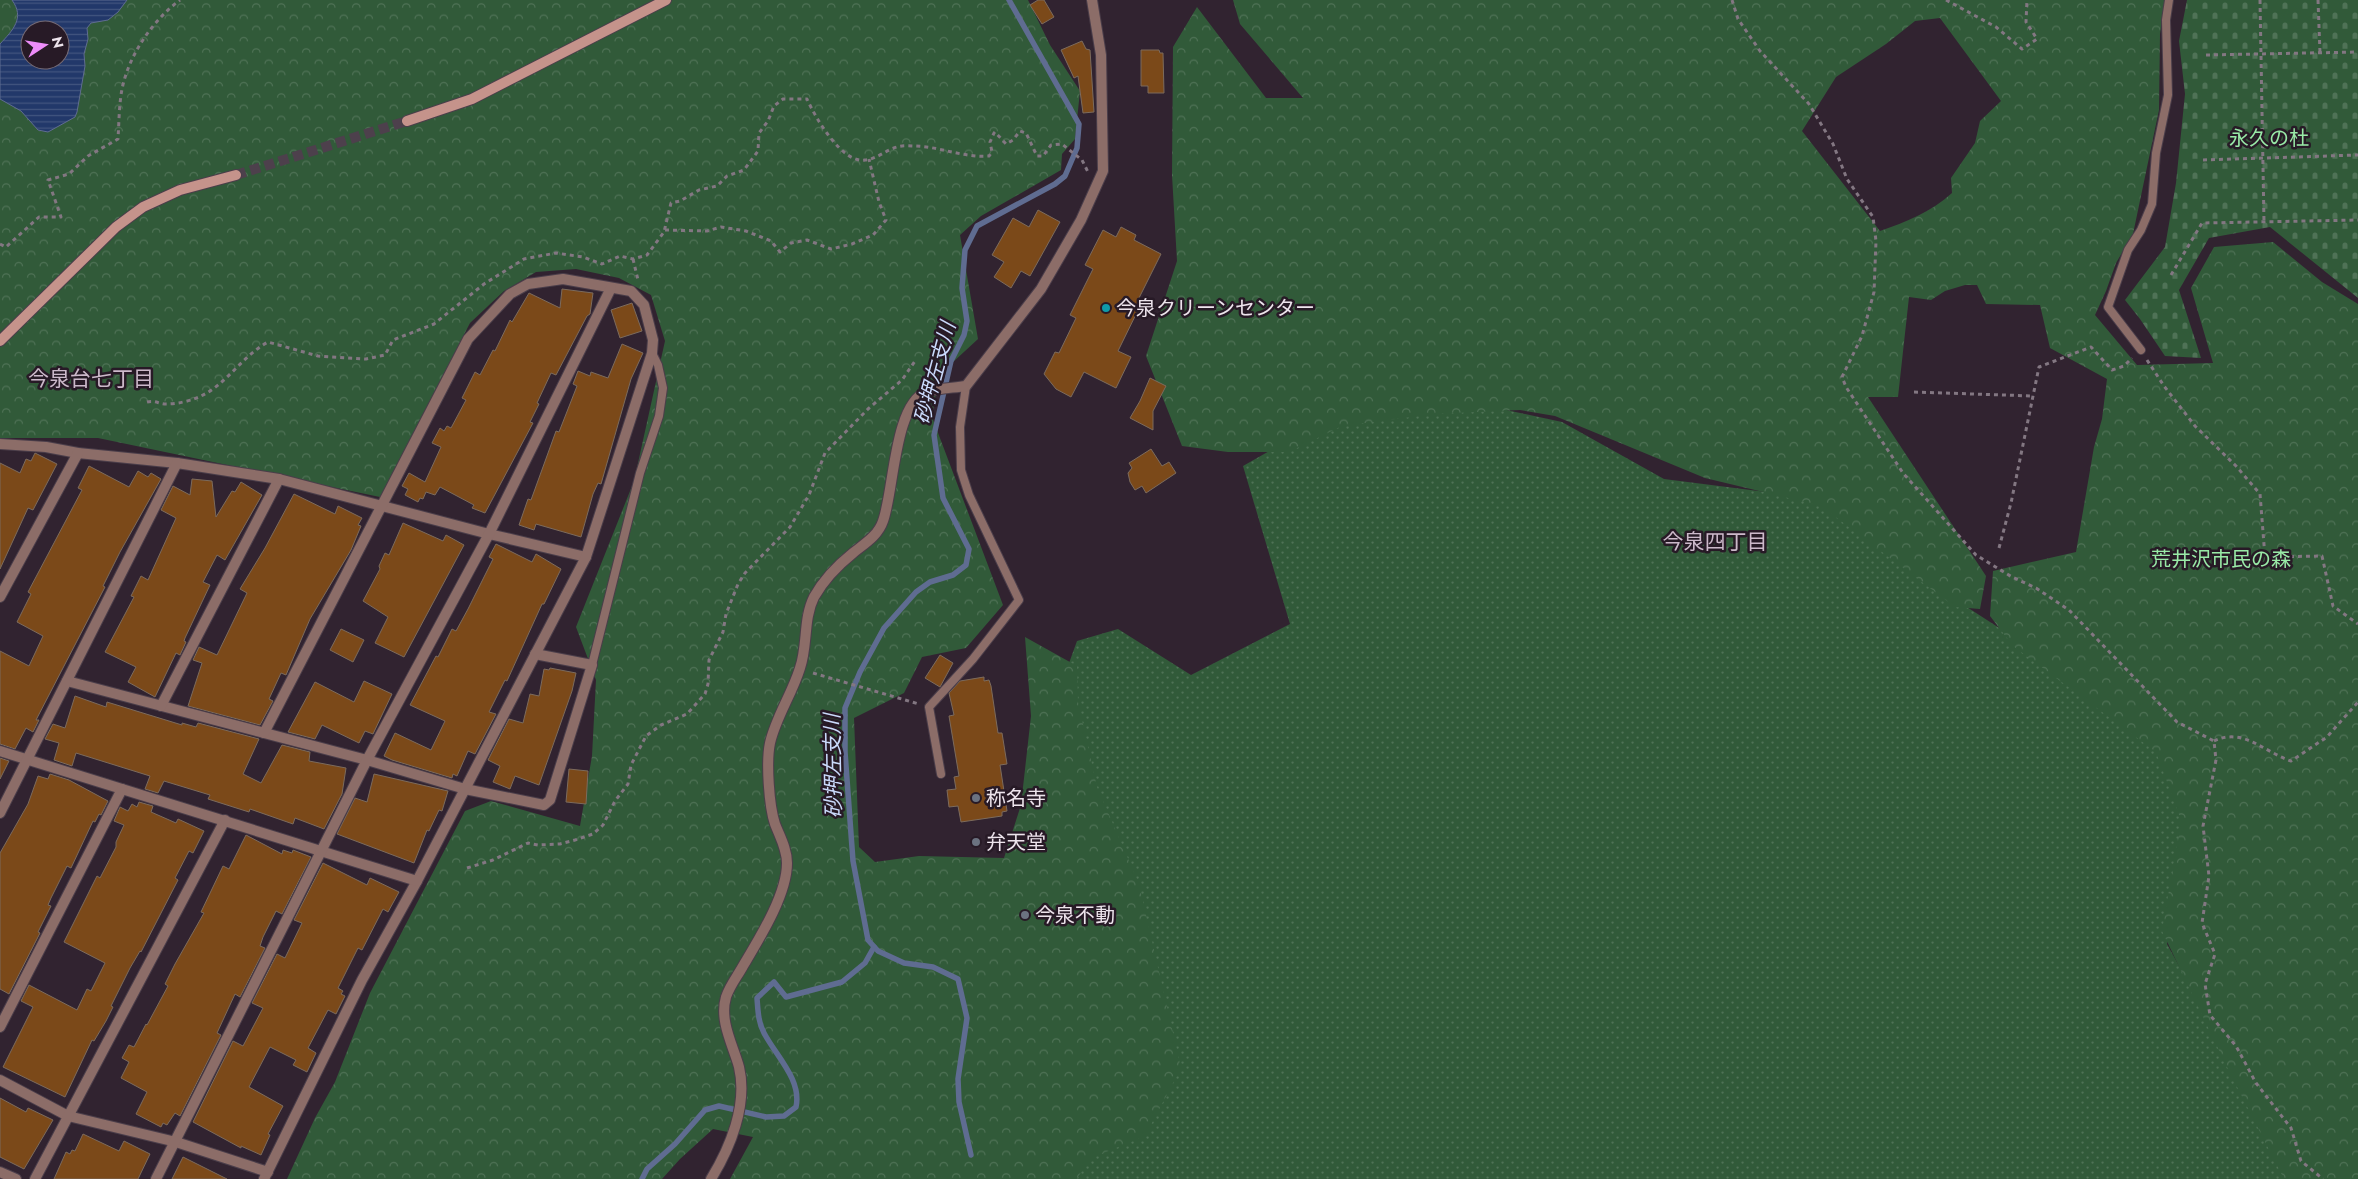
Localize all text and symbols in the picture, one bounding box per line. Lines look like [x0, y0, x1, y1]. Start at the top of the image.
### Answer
north arrow [20, 20, 70, 70]
text: N [47, 35, 69, 50]
park label: 永久の杜 [2229, 124, 2309, 153]
place label: 今泉クリーンセンター [1116, 294, 1315, 323]
marker: 今泉クリーンセンター [1100, 302, 1112, 314]
water label: 砂押左支川 [907, 316, 964, 428]
district label: 今泉台七丁目 [28, 364, 154, 394]
district label: 今泉四丁目 [1663, 527, 1768, 557]
park label: 荒井沢市民の森 [2151, 545, 2291, 574]
water label: 砂押左支川 [817, 711, 849, 819]
place label: 称名寺 [986, 784, 1046, 813]
marker: 称名寺 [970, 792, 982, 804]
place label: 弁天堂 [986, 828, 1046, 857]
marker: 弁天堂 [970, 836, 982, 848]
place label: 今泉不動 [1035, 901, 1115, 930]
marker: 今泉不動 [1019, 909, 1031, 921]

